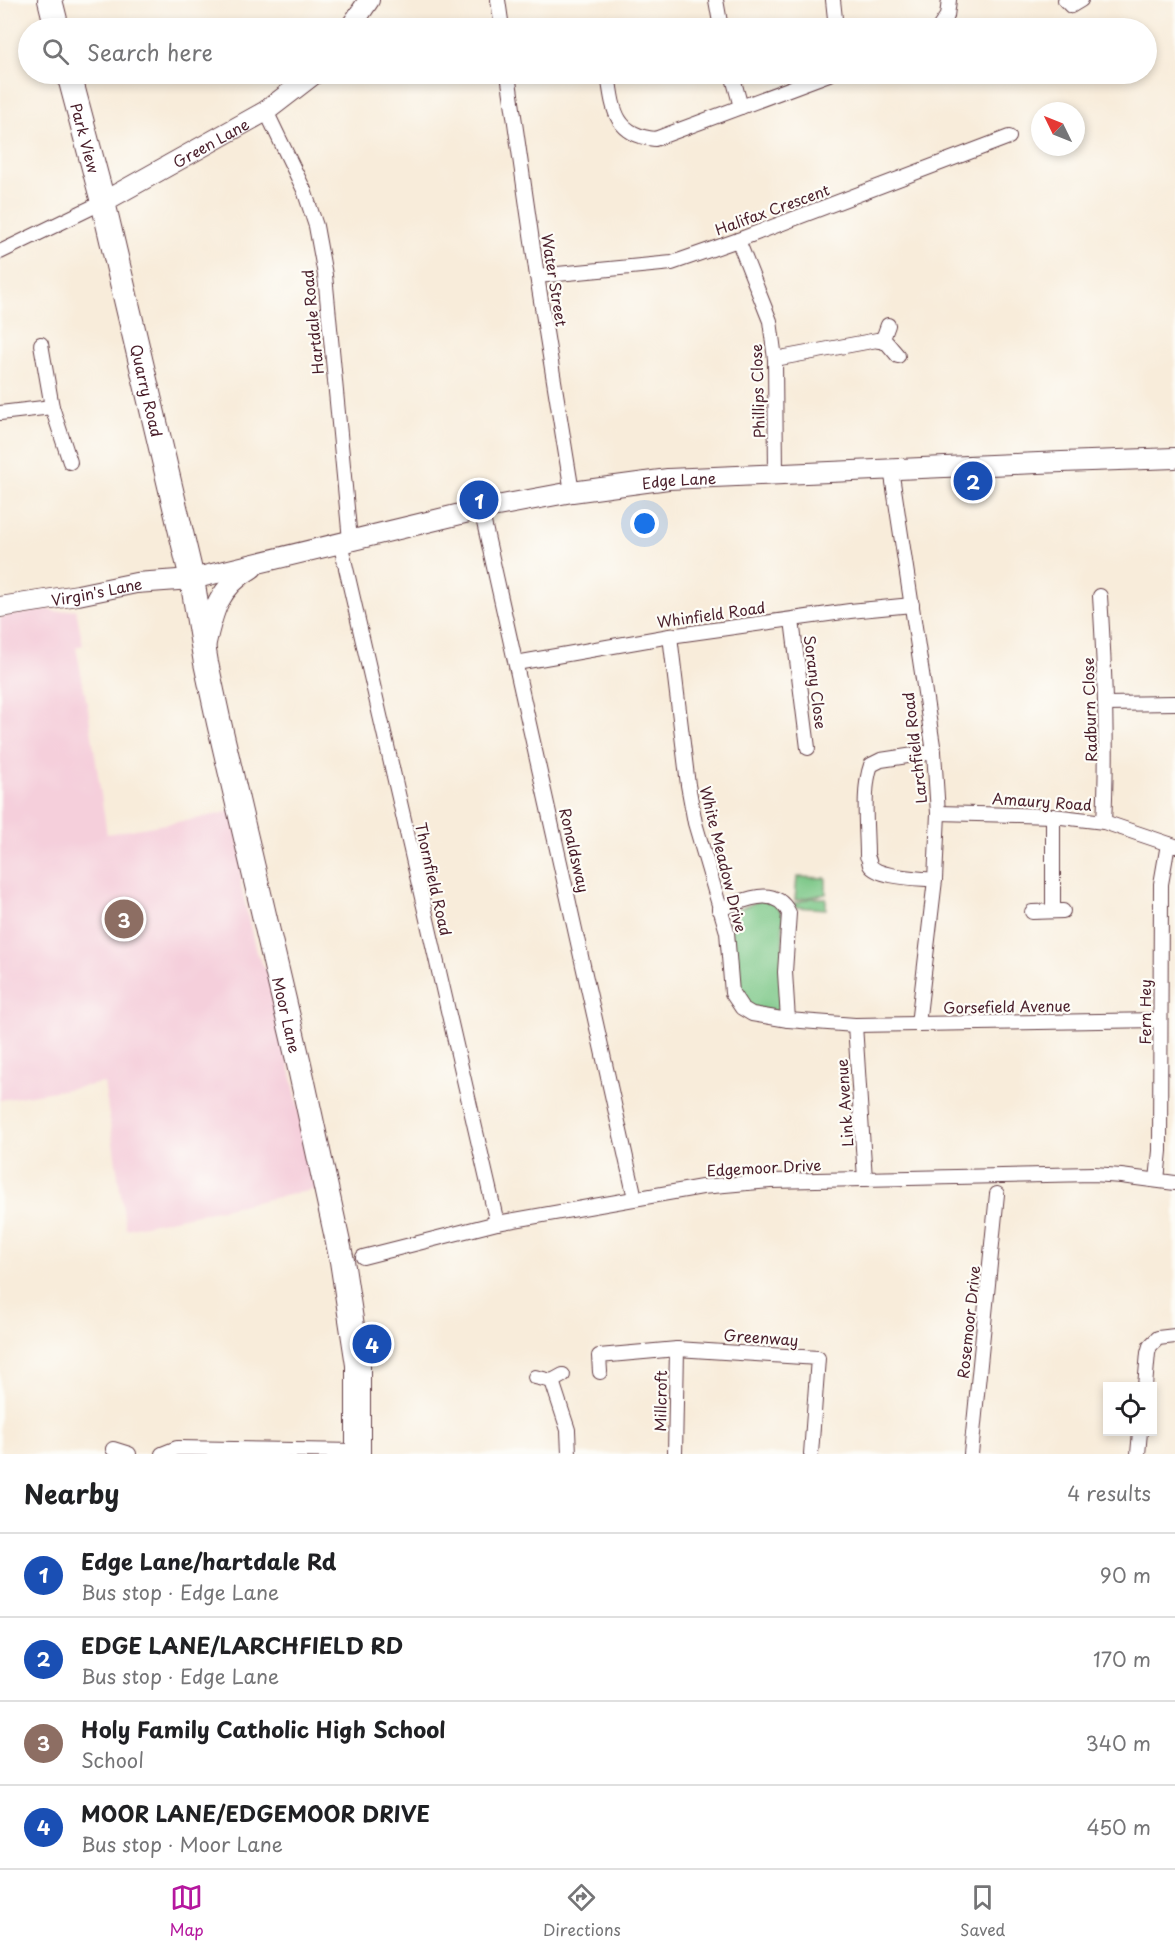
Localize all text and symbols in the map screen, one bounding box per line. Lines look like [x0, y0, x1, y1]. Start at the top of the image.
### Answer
search box [18, 18, 1157, 84]
icon: search [39, 35, 72, 68]
text: Search here [87, 35, 213, 68]
street label: Park View [66, 100, 106, 176]
north arrow [1031, 102, 1085, 156]
street label: Green Lane [168, 111, 253, 173]
street label: Halifax Crescent [711, 178, 833, 240]
street label: Water Street [536, 232, 574, 328]
street label: Hartdale Road [295, 268, 329, 376]
street label: Quarry Road [125, 342, 170, 439]
street label: Phillips Close [744, 343, 770, 439]
pin: 2 [954, 458, 992, 504]
street label: Edge Lane [640, 465, 717, 494]
pin: 1 [460, 478, 498, 522]
your location [630, 509, 659, 538]
street label: Virgin's Lane [49, 571, 143, 611]
street label: Whinfield Road [655, 595, 767, 633]
street label: Sorany Close [799, 634, 833, 730]
street label: Radburn Close [1076, 657, 1102, 763]
street label: Larchfield Road [896, 691, 932, 805]
street label: White Meadow Drive [695, 784, 753, 934]
street label: Amaury Road [991, 786, 1093, 816]
street label: Ronaldsway [554, 805, 596, 895]
street label: Thornfield Road [410, 820, 458, 938]
pin: 3 [104, 896, 144, 942]
street label: Moor Lane [267, 974, 308, 1055]
street label: Fern Hey [1133, 979, 1156, 1045]
street label: Gorsefield Avenue [943, 993, 1071, 1019]
street label: Link Avenue [829, 1058, 859, 1148]
street label: Edgemoor Drive [706, 1153, 822, 1181]
street label: Rosemoor Drive [951, 1264, 985, 1380]
pin: 4 [352, 1322, 392, 1366]
street label: Greenway [723, 1323, 799, 1351]
street label: Millcroft [648, 1370, 672, 1432]
map controls [1103, 1382, 1157, 1436]
button: locate [1103, 1382, 1157, 1436]
text: Nearby [24, 1474, 119, 1513]
text: 4 results [1067, 1478, 1151, 1508]
text: Edge Lane/hartdale Rd [81, 1544, 336, 1577]
text: 1 [39, 1560, 48, 1590]
text: 90 m [1100, 1560, 1151, 1590]
text: Bus stop · Edge Lane [81, 1577, 279, 1607]
text: EDGE LANE/LARCHFIELD RD [81, 1628, 403, 1661]
text: 2 [36, 1644, 51, 1674]
text: 170 m [1093, 1644, 1151, 1674]
text: Bus stop · Edge Lane [81, 1661, 279, 1691]
text: Holy Family Catholic High School [81, 1712, 446, 1745]
text: 3 [37, 1728, 50, 1758]
text: 340 m [1086, 1728, 1151, 1758]
text: School [81, 1745, 144, 1775]
text: MOOR LANE/EDGEMOOR DRIVE [81, 1796, 430, 1829]
text: 4 [37, 1812, 50, 1842]
text: 450 m [1086, 1812, 1151, 1842]
text: Bus stop · Moor Lane [81, 1829, 283, 1859]
tab: Map [170, 1881, 204, 1941]
tab: Directions [543, 1881, 621, 1941]
tab: Saved [960, 1881, 1005, 1941]

